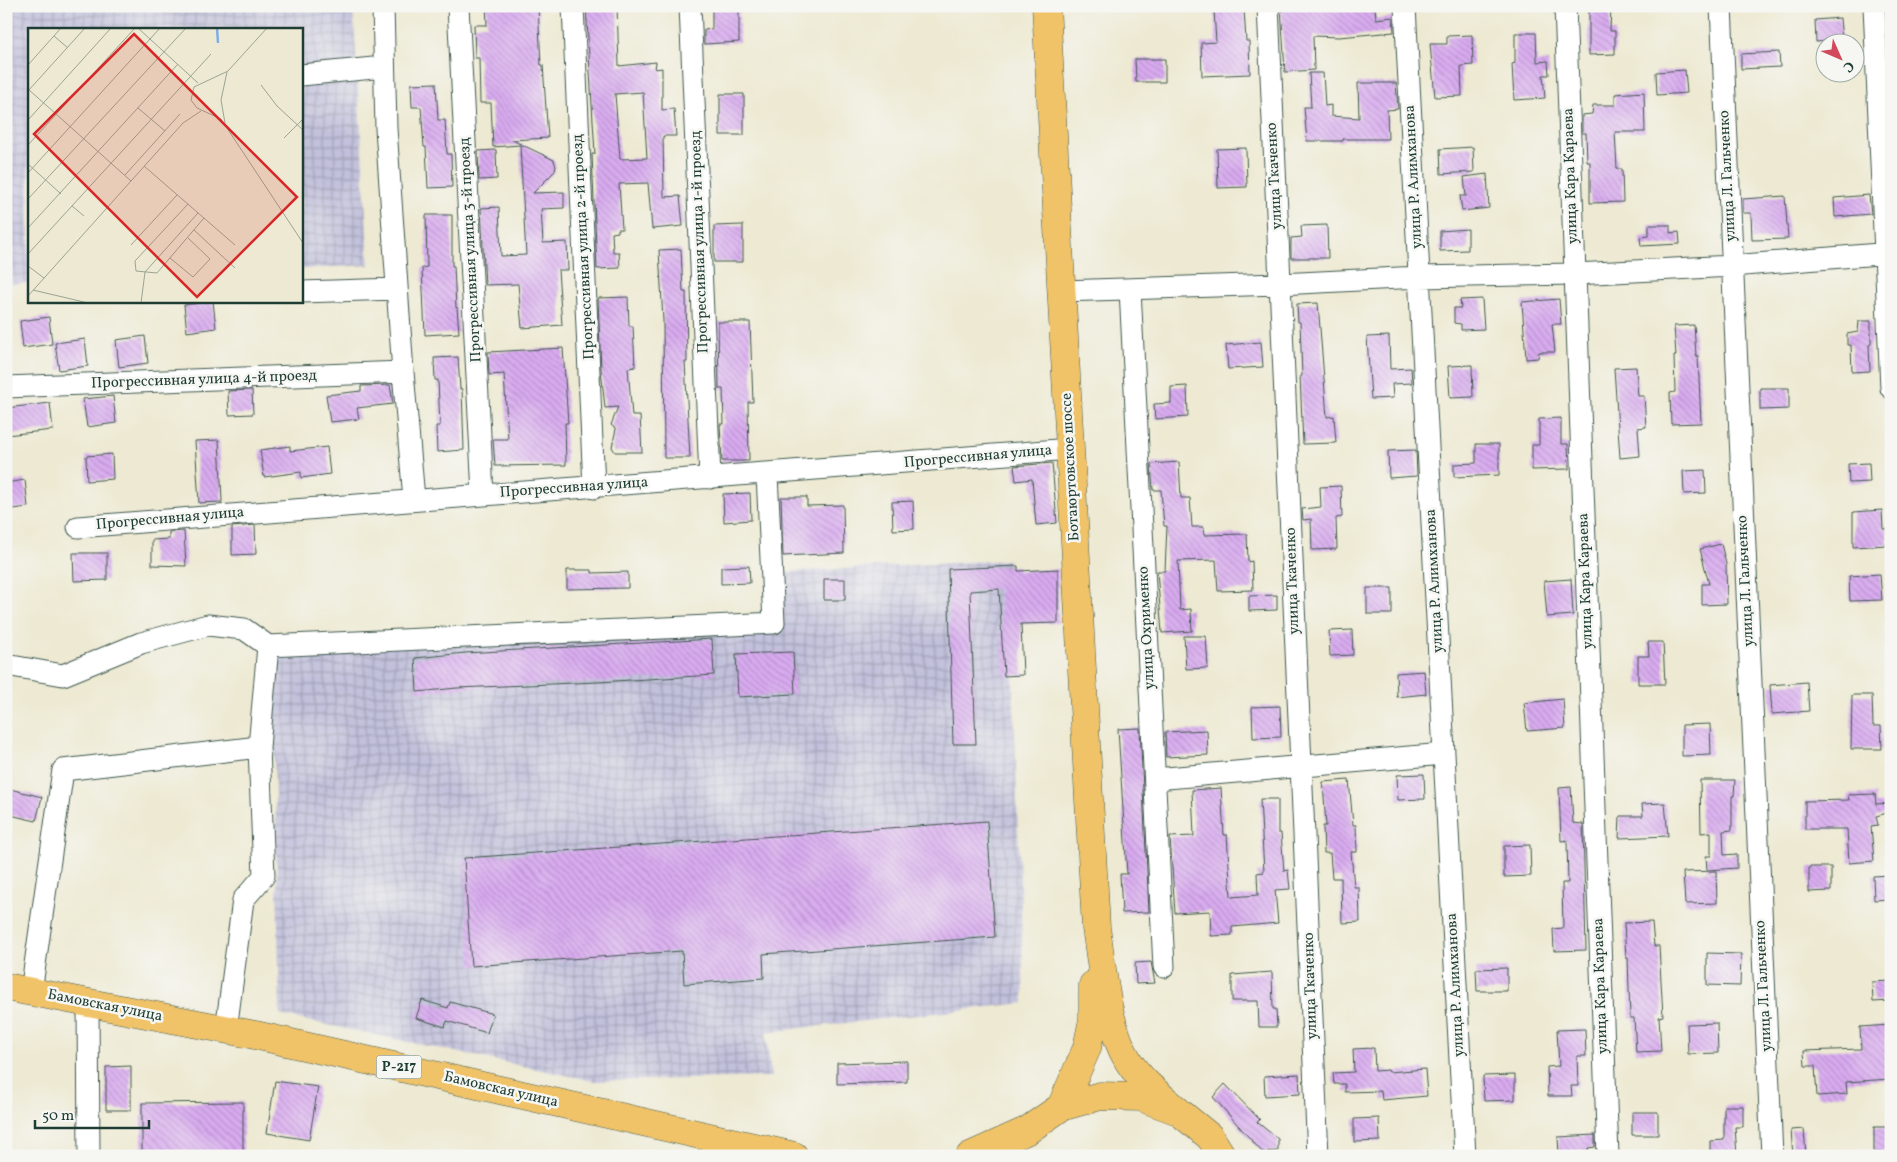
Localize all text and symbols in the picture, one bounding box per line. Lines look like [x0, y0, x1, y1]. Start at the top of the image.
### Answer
inset map [28, 28, 302, 302]
north arrow [1814, 32, 1864, 82]
text: С [1838, 56, 1858, 76]
street label: улица Р. Алимханова [1400, 104, 1428, 250]
street label: улица Кара Караева [1558, 107, 1584, 245]
street label: улица Л. Гальченко [1714, 110, 1742, 242]
street label: улица Ткаченко [1262, 122, 1288, 230]
street label: Прогрессивная улица 1-й проезд [686, 130, 714, 354]
street label: Прогрессивная улица 2-й проезд [568, 133, 600, 360]
street label: Прогрессивная улица 3-й проезд [455, 136, 487, 363]
street label: Прогрессивная улица 4-й проезд [91, 366, 318, 394]
street label: Ботаюртовское шоссе [1057, 392, 1085, 542]
street label: Прогрессивная улица [903, 440, 1053, 474]
street label: Прогрессивная улица [499, 472, 649, 504]
street label: Прогрессивная улица [95, 502, 245, 536]
street label: улица Р. Алимханова [1421, 508, 1449, 654]
street label: улица Кара Караева [1573, 512, 1599, 650]
street label: улица Л. Гальченко [1732, 515, 1760, 647]
street label: улица Ткаченко [1281, 527, 1305, 635]
street label: улица Охрименко [1133, 566, 1161, 690]
street label: улица Р. Алимханова [1442, 912, 1470, 1058]
street label: улица Кара Караева [1588, 917, 1614, 1055]
street label: улица Л. Гальченко [1750, 920, 1778, 1052]
street label: улица Ткаченко [1299, 932, 1323, 1040]
street label: Бамовская улица [46, 985, 164, 1027]
road number: Р-217 [376, 1056, 422, 1078]
street label: Бамовская улица [442, 1067, 560, 1113]
scale bar [35, 1097, 149, 1129]
text: 50 m [42, 1106, 74, 1127]

